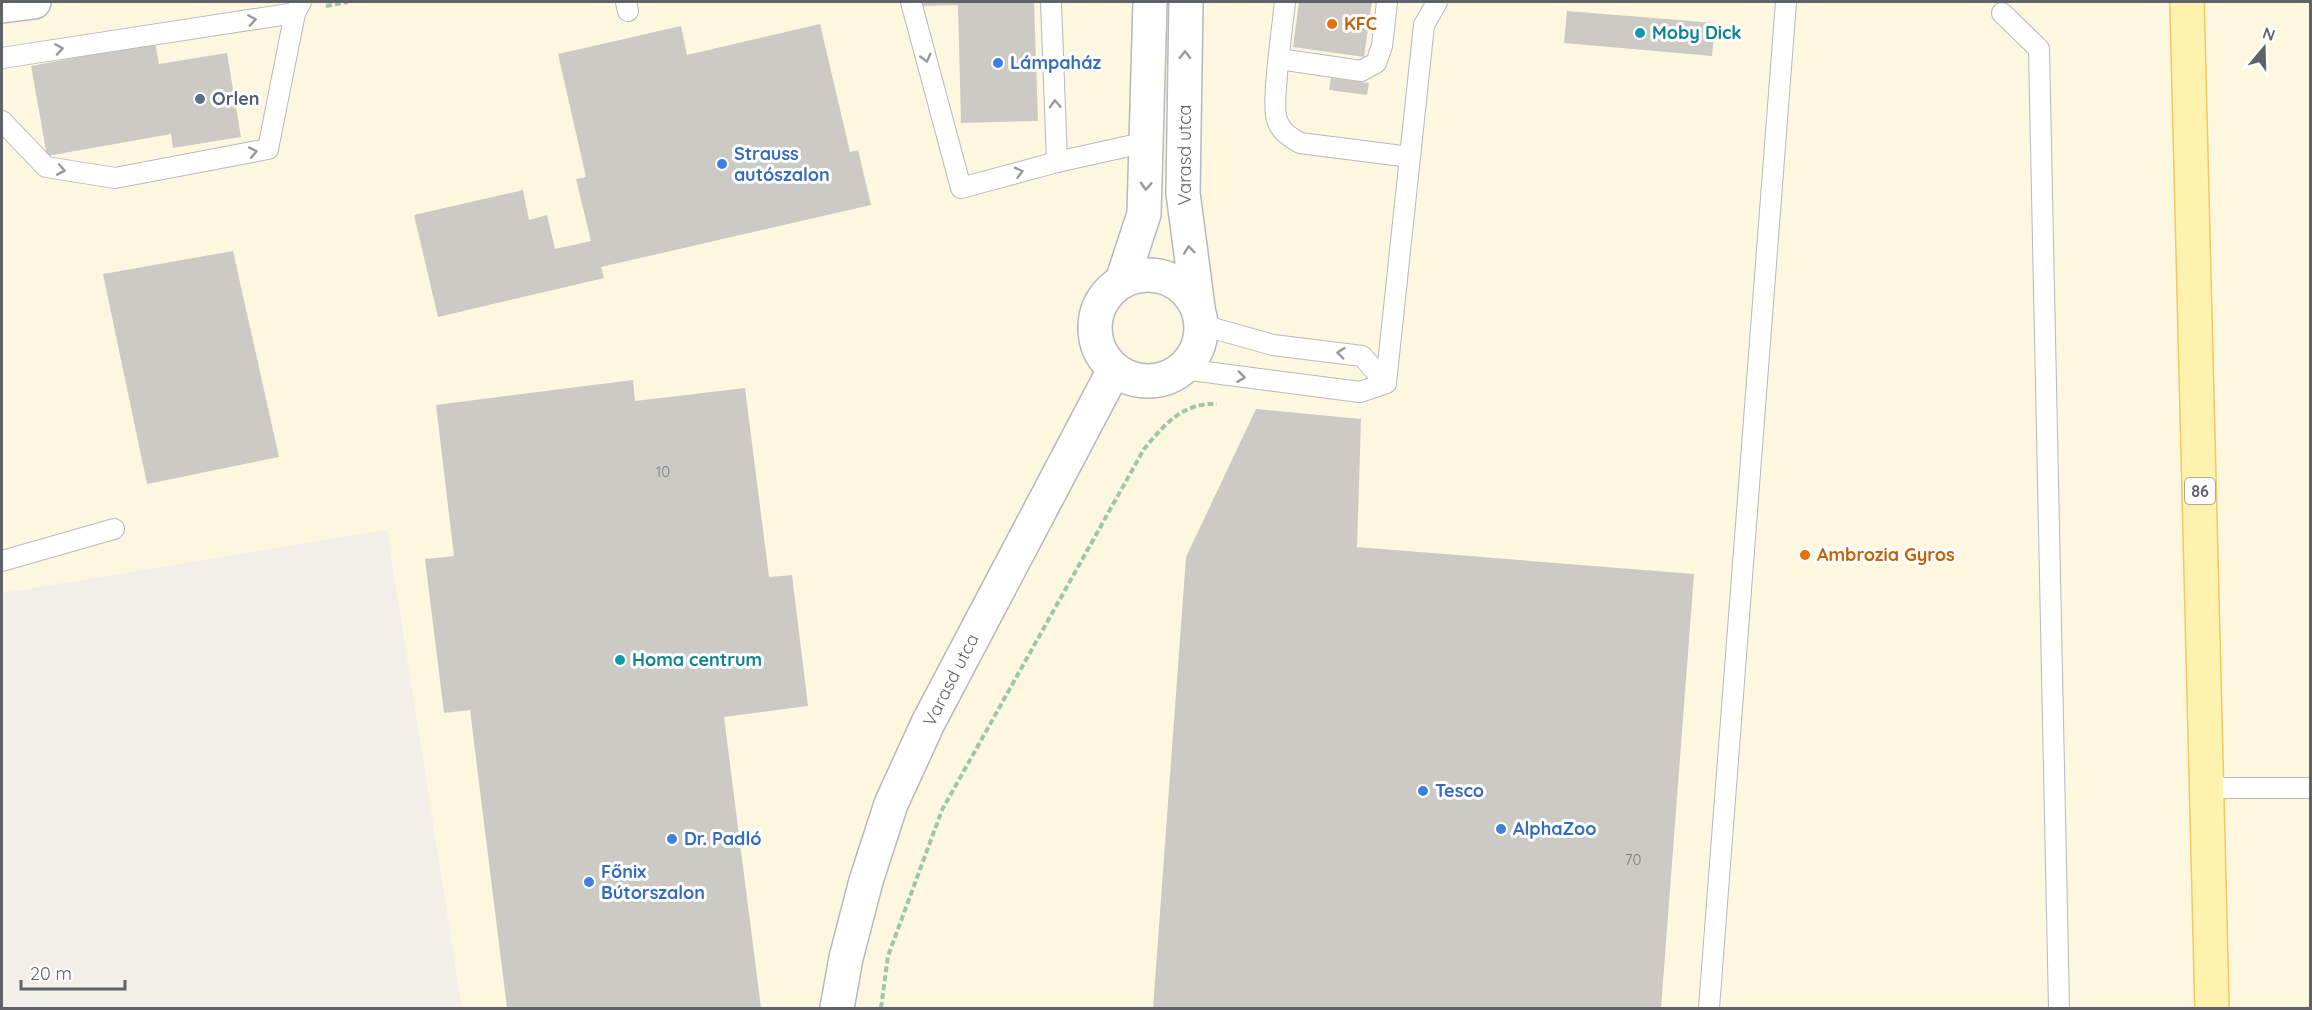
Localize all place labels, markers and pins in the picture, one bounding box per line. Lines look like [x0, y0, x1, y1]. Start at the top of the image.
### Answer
place label: KFC [1344, 12, 1377, 35]
marker: KFC [1325, 17, 1339, 31]
place label: Moby Dick [1652, 21, 1742, 44]
marker: Moby Dick [1633, 26, 1647, 40]
place label: Lámpaház [1010, 51, 1101, 74]
marker: Lámpaház [991, 56, 1005, 70]
place label: Orlen [212, 87, 260, 110]
marker: Orlen [193, 92, 207, 106]
place label: Strauss autószalon [734, 142, 830, 186]
marker: Strauss autószalon [715, 157, 729, 171]
place label: Ambrozia Gyros [1817, 543, 1955, 566]
marker: Ambrozia Gyros [1798, 548, 1812, 562]
place label: Homa centrum [632, 648, 762, 671]
marker: Homa centrum [613, 653, 627, 667]
place label: Tesco [1435, 779, 1484, 802]
marker: Tesco [1416, 784, 1430, 798]
place label: AlphaZoo [1513, 817, 1597, 840]
marker: AlphaZoo [1494, 822, 1508, 836]
place label: Dr. Padló [684, 827, 762, 850]
marker: Dr. Padló [665, 832, 679, 846]
place label: Főnix Bútorszalon [601, 860, 705, 904]
marker: Főnix Bútorszalon [582, 875, 596, 889]

